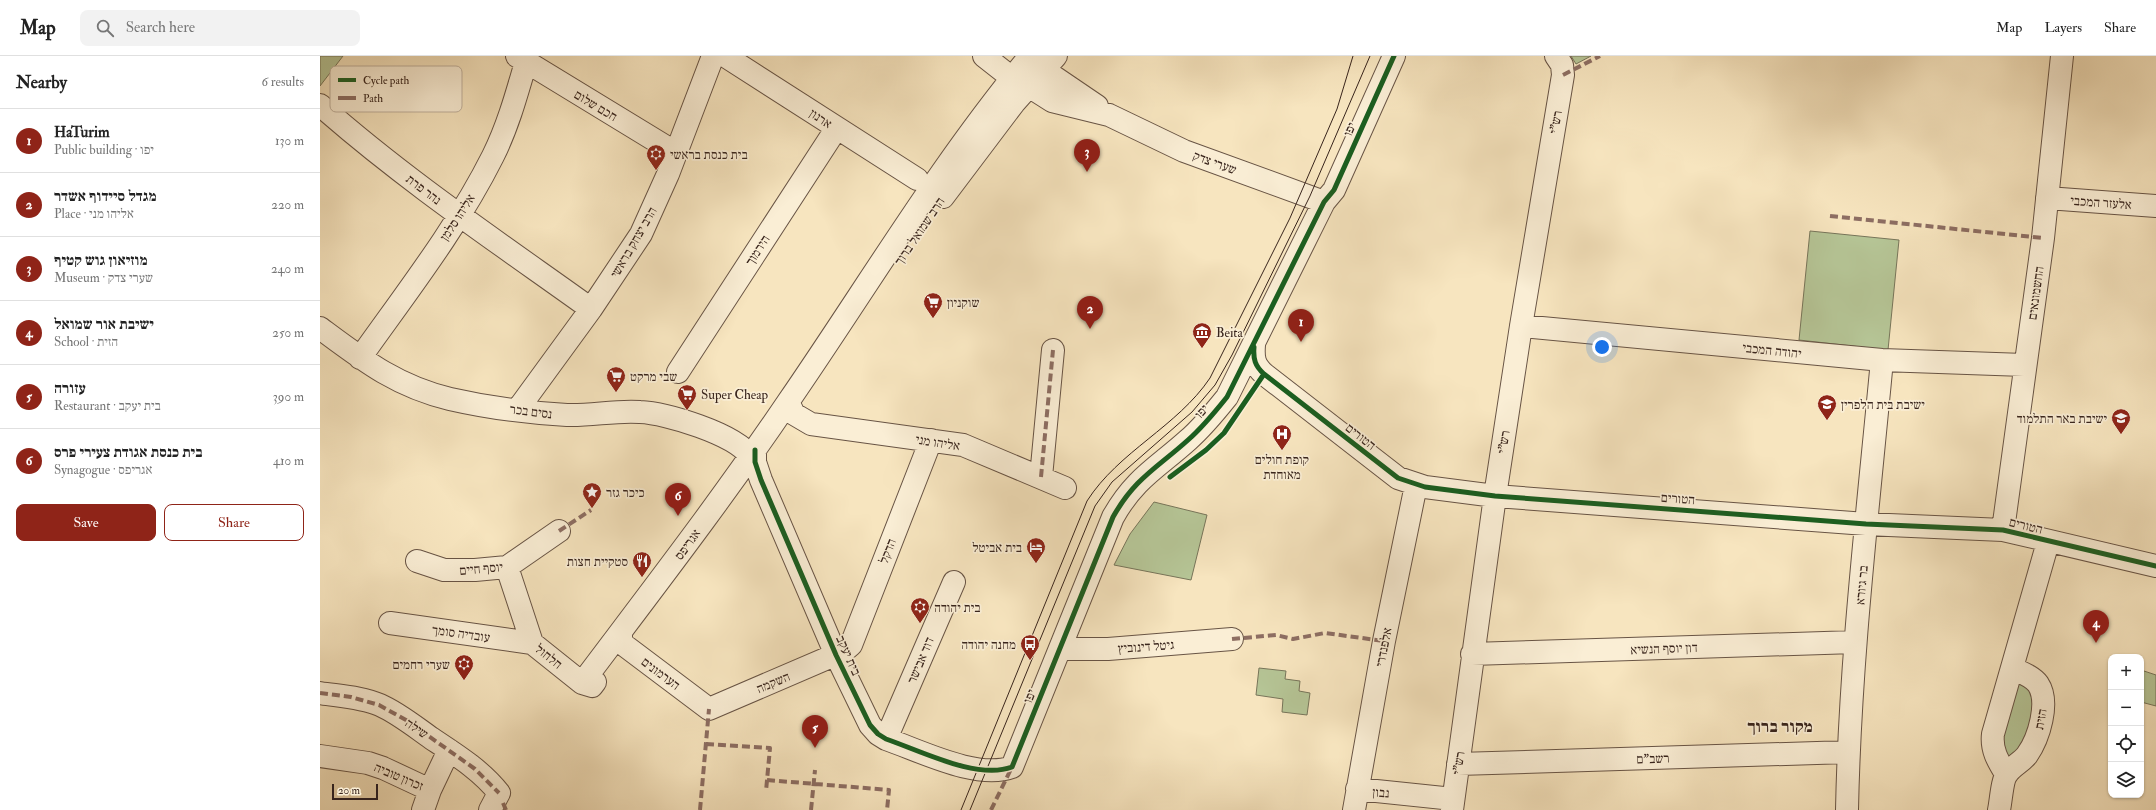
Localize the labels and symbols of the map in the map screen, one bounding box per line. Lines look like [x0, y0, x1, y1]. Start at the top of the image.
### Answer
legend [330, 66, 462, 112]
text: Cycle path [363, 74, 409, 88]
street label: חכם שלום [571, 87, 620, 125]
text: Path [363, 92, 383, 105]
street label: ארנון [806, 105, 835, 132]
street label: רש"י [1546, 109, 1566, 135]
street label: יפו [1340, 120, 1360, 139]
pin: 3 [1074, 139, 1100, 172]
synagogue icon: בית כנסת בראשי [645, 143, 667, 171]
place label: בית כנסת בראשי [670, 147, 748, 163]
street label: שערי צדק [1191, 148, 1239, 178]
street label: נהר פרת [402, 171, 444, 208]
street label: אליהו סלמן [437, 191, 479, 244]
street label: אלעזר המכבי [2070, 193, 2132, 213]
street label: הרב שמואל ברוך [891, 194, 949, 269]
street label: הרב יצחק בראשי [607, 204, 661, 281]
street label: הירמוך [742, 232, 774, 269]
street label: החשמונאים [2024, 265, 2048, 321]
supermarket icon: שוקניון [922, 291, 944, 319]
place label: שוקניון [947, 295, 979, 311]
pin: 2 [1077, 296, 1103, 329]
pin: 1 [1288, 309, 1314, 342]
museum icon: Beita [1191, 321, 1213, 349]
place label: Beita [1216, 325, 1244, 341]
your location [1592, 337, 1612, 357]
street label: יהודה המכבי [1742, 340, 1803, 362]
supermarket icon: שבי מרקט [605, 365, 627, 393]
place label: שבי מרקט [630, 369, 677, 385]
supermarket icon: Super Cheap [676, 383, 698, 411]
place label: Super Cheap [701, 387, 769, 404]
school or university icon: ישיבת בית הלפרין [1816, 393, 1838, 421]
place label: ישיבת בית הלפרין [1841, 397, 1925, 413]
street label: נסים בכר [509, 401, 553, 423]
street label: יפו [1191, 401, 1213, 422]
school or university icon: ישיבת באר התלמוד [2110, 407, 2132, 435]
place label: ישיבת באר התלמוד [2017, 411, 2107, 427]
street label: הטורים [1342, 420, 1379, 454]
hospital icon: קופת חולים מאוחדת [1271, 423, 1293, 451]
street label: רש"י [1494, 429, 1514, 455]
street label: אליהו מני [914, 432, 961, 454]
place label: קופת חולים מאוחדת [1255, 452, 1309, 483]
place icon: כיכר גזר [581, 481, 603, 509]
pin: 6 [665, 483, 691, 516]
place label: כיכר גזר [606, 485, 645, 501]
street label: הטורים [1660, 490, 1696, 508]
street label: הטורים [2007, 514, 2044, 538]
street label: אגריפס [671, 526, 704, 563]
street label: הדקל [876, 536, 900, 566]
hotel icon: בית אביטל [1025, 536, 1047, 564]
place label: בית אביטל [972, 540, 1022, 556]
restaurant icon: סטקיית חצות [631, 550, 653, 578]
place label: סטקיית חצות [567, 554, 628, 570]
street label: יוסף חיים [459, 559, 504, 579]
street label: בר גיורא [1852, 565, 1872, 606]
synagogue icon: בית יהודה [909, 596, 931, 624]
place label: בית יהודה [934, 600, 981, 616]
pin: 4 [2083, 610, 2109, 643]
street label: עובדיה סומך [431, 622, 491, 646]
street label: אלפנדרי [1372, 626, 1396, 668]
street label: בית יעקב [832, 633, 864, 678]
bus stop icon: מחנה יהודה [1019, 633, 1041, 661]
street label: דוד אבישר [904, 635, 938, 686]
place label: מחנה יהודה [961, 637, 1016, 653]
street label: גיטל דינוביץ [1117, 637, 1175, 657]
street label: דון יוסף הנשיא [1630, 640, 1698, 658]
street label: חלחול [532, 641, 565, 673]
synagogue icon: שערי רחמים [453, 653, 475, 681]
street label: הערמונים [638, 654, 683, 694]
place label: שערי רחמים [393, 657, 450, 673]
street label: השקמה [754, 669, 793, 697]
street label: יפו [1020, 687, 1040, 706]
street label: הזית [2031, 707, 2051, 731]
street label: שילה [402, 715, 431, 742]
pin: 5 [802, 715, 828, 748]
district label: מקור ברוך [1747, 716, 1813, 737]
street label: רש"י [1449, 750, 1469, 776]
street label: רשב"ם [1636, 750, 1670, 768]
street label: זכרון טוביה [371, 759, 426, 794]
scale bar [332, 782, 378, 801]
street label: נבון [1372, 784, 1390, 802]

